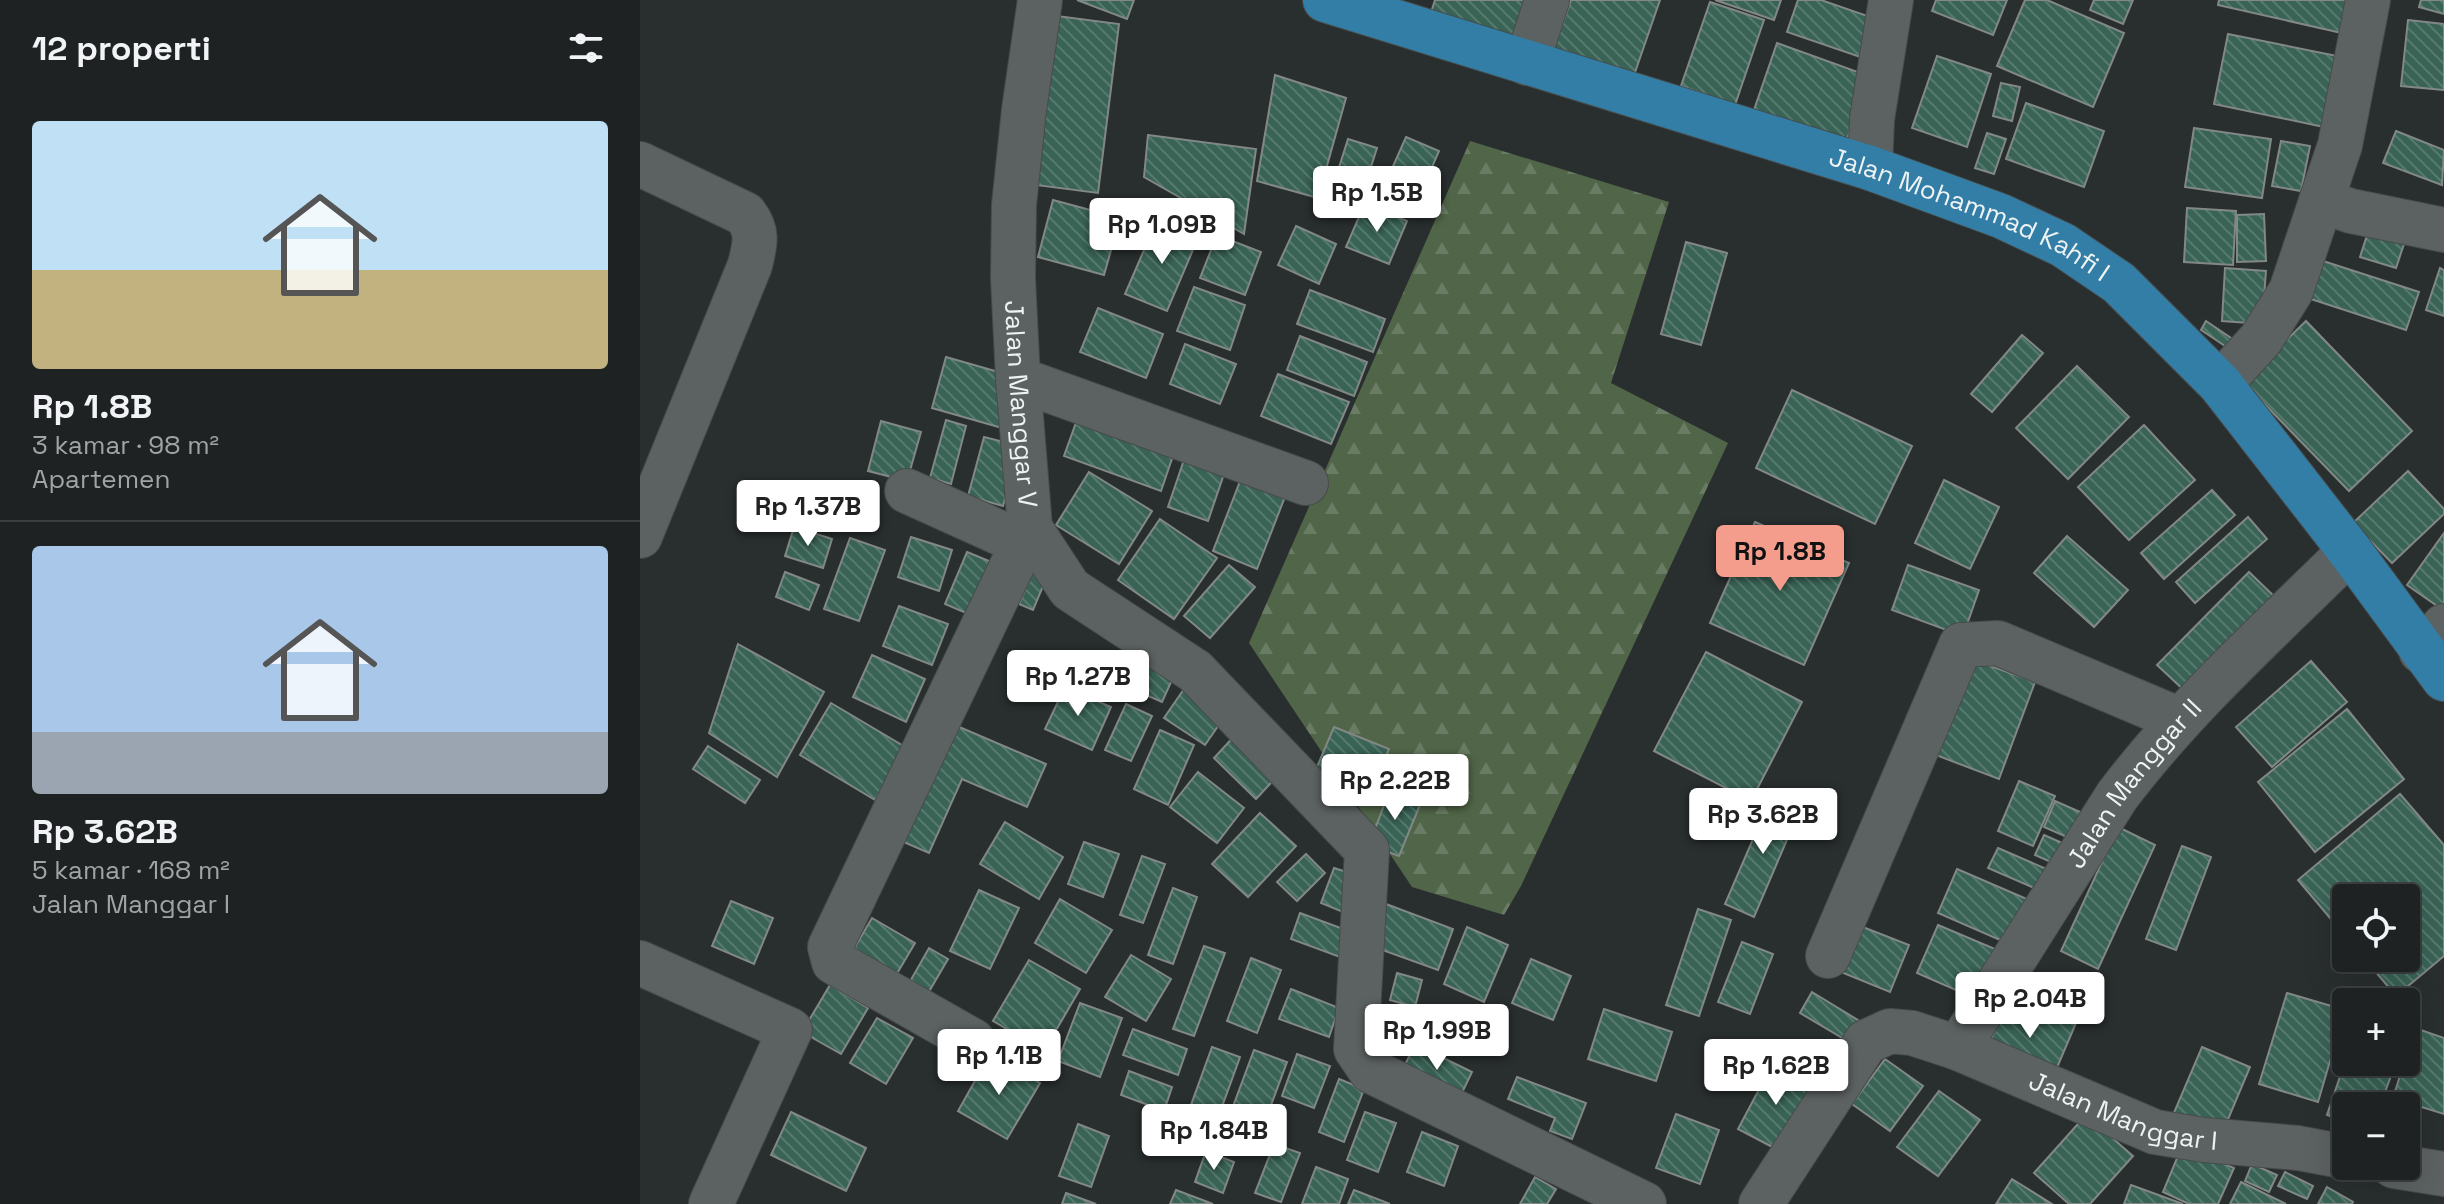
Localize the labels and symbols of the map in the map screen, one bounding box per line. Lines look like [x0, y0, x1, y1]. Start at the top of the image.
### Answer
street label: Jalan Mohammad Kahfi I [1825, 139, 2116, 289]
pin: Rp 1.5B [1303, 166, 1451, 234]
pin: Rp 1.09B [1079, 198, 1245, 266]
street label: Jalan Manggar V [997, 300, 1045, 509]
pin: Rp 1.37B [725, 480, 891, 548]
pin: Rp 1.8B [1706, 525, 1854, 593]
pin: Rp 1.27B [995, 650, 1161, 718]
street label: Jalan Manggar II [2059, 691, 2209, 875]
pin: Rp 2.22B [1312, 754, 1478, 822]
pin: Rp 3.62B [1680, 788, 1846, 856]
pin: Rp 2.04B [1947, 972, 2113, 1040]
pin: Rp 1.99B [1354, 1004, 1520, 1072]
pin: Rp 1.1B [925, 1029, 1073, 1097]
pin: Rp 1.62B [1693, 1039, 1859, 1107]
street label: Jalan Manggar I [2024, 1063, 2219, 1158]
pin: Rp 1.84B [1131, 1104, 1297, 1172]

